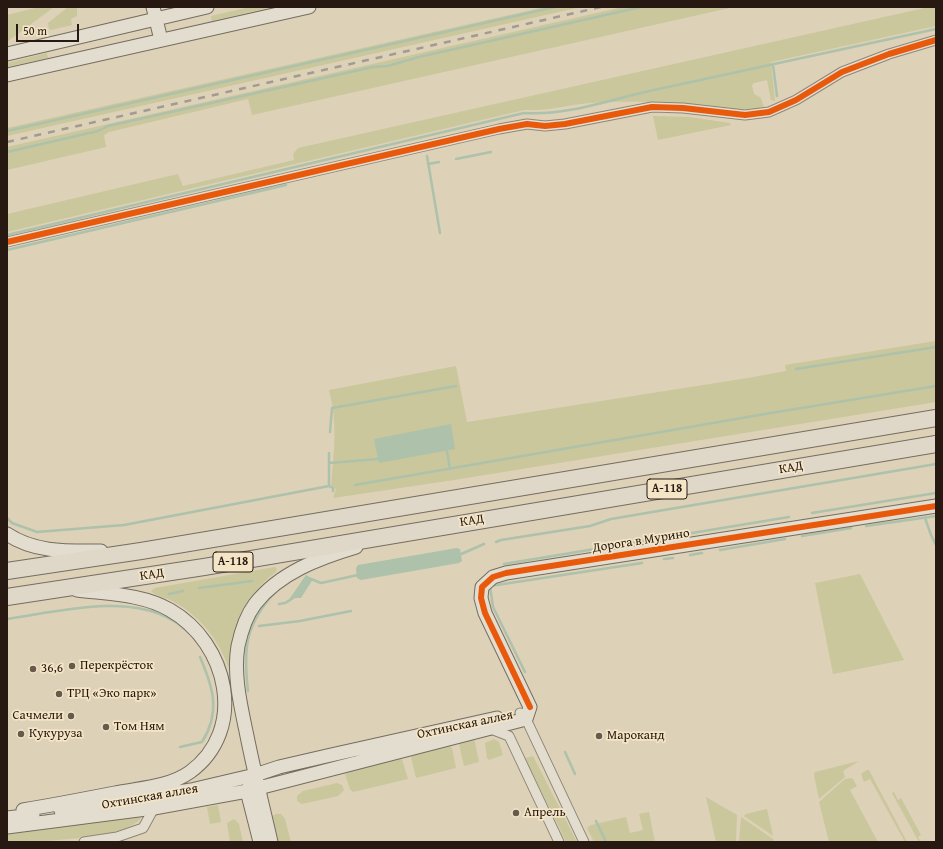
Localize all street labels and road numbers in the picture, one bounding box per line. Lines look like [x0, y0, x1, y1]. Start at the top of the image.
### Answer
street label: КАД [778, 458, 804, 478]
road number: А-118 [647, 479, 687, 499]
street label: КАД [459, 511, 485, 531]
street label: Дорога в Мурино [591, 526, 691, 556]
road number: А-118 [213, 552, 253, 572]
street label: КАД [139, 565, 165, 585]
street label: Охтинская аллея [416, 707, 514, 743]
street label: Охтинская аллея [101, 781, 199, 813]

